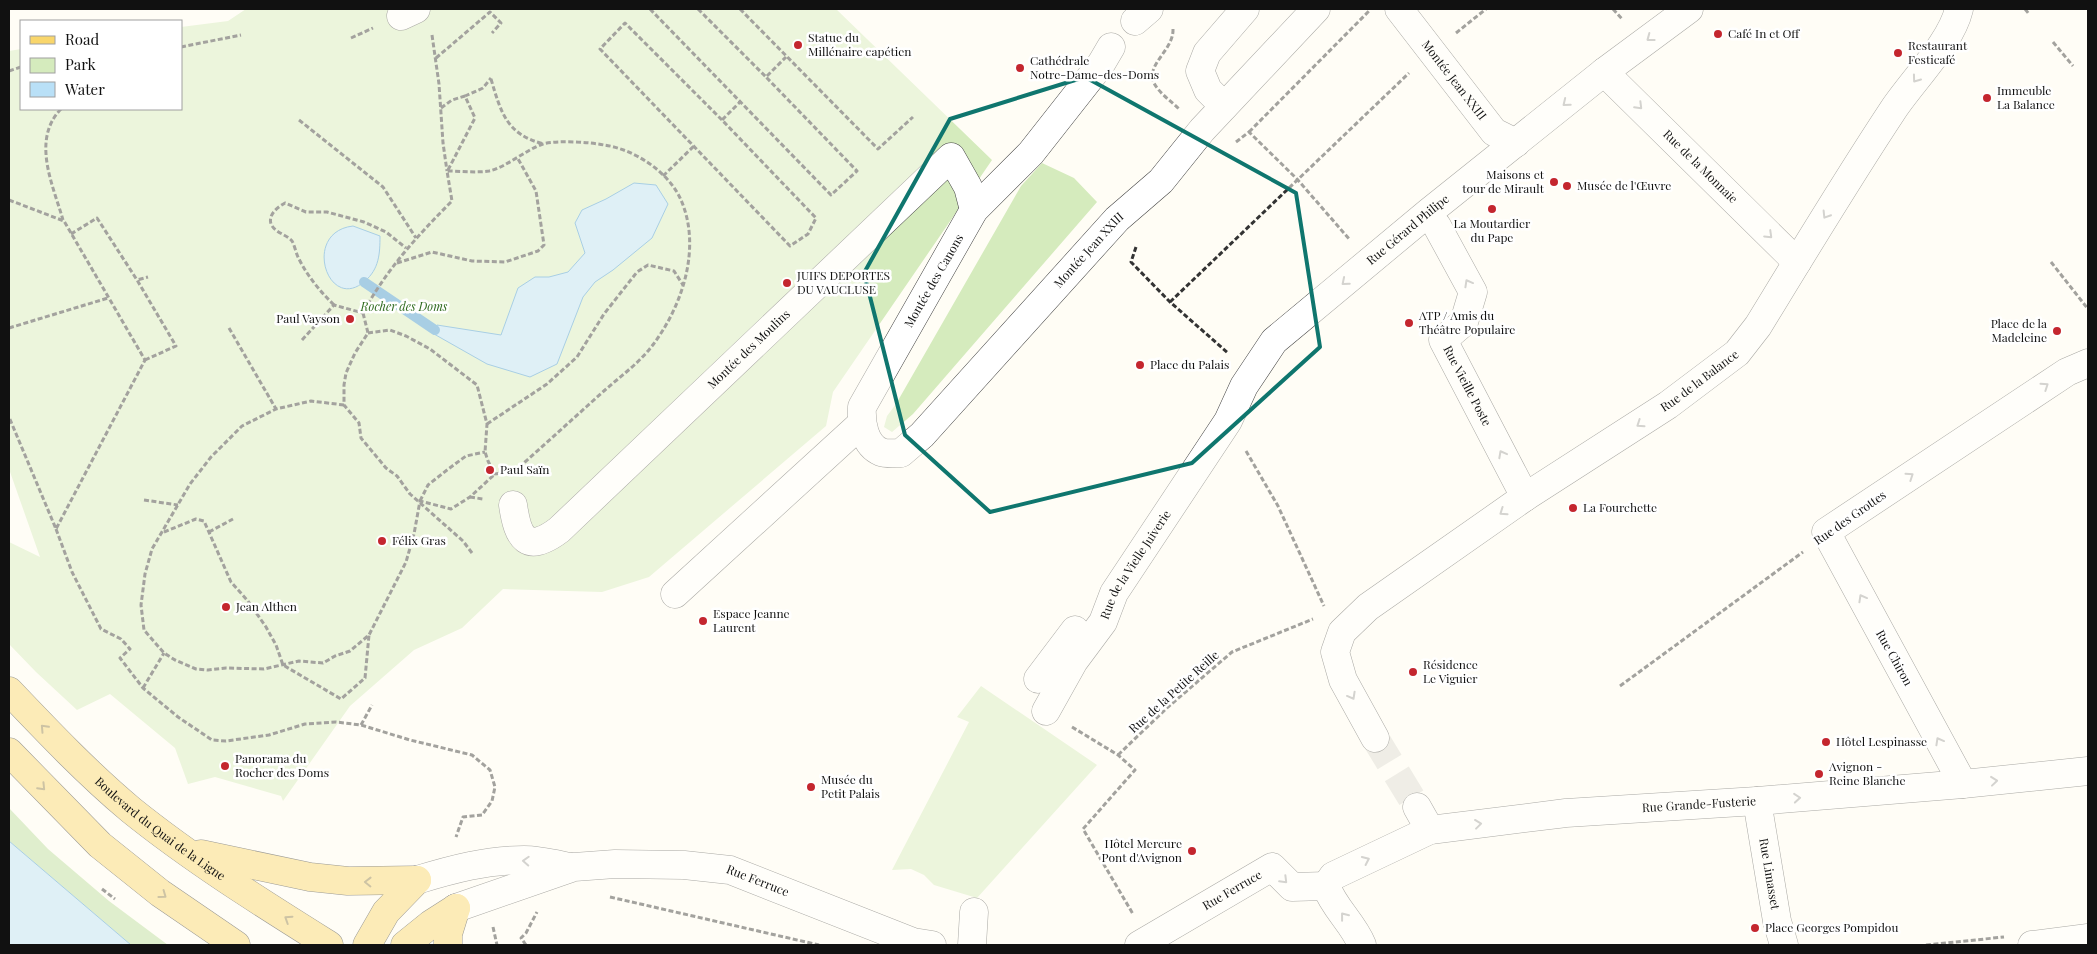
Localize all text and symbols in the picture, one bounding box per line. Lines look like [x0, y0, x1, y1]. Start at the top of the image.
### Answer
legend [20, 20, 182, 110]
place label: Café In et Off [1728, 25, 1800, 41]
marker: Café In et Off [1712, 28, 1724, 40]
text: Road [65, 29, 99, 49]
place label: Statue du Millénaire capétien [808, 29, 911, 59]
one-way arrow [1646, 32, 1656, 41]
street label: Montée Jean XXIII [1419, 36, 1491, 123]
place label: Restaurant Festicafé [1908, 37, 1968, 67]
marker: Statue du Millénaire capétien [792, 39, 804, 51]
marker: Restaurant Festicafé [1892, 47, 1904, 59]
place label: Cathédrale Notre-Dame-des-Doms [1030, 52, 1159, 82]
text: Park [65, 54, 97, 74]
marker: Cathédrale Notre-Dame-des-Doms [1014, 62, 1026, 74]
one-way arrow [1913, 73, 1922, 83]
text: Water [64, 79, 105, 99]
place label: Immeuble La Balance [1997, 82, 2055, 112]
marker: Immeuble La Balance [1981, 92, 1993, 104]
one-way arrow [1563, 97, 1572, 105]
one-way arrow [1633, 101, 1642, 110]
street label: Rue de la Monnaie [1660, 126, 1742, 206]
place label: Maisons et tour de Mirault [1462, 166, 1545, 196]
marker: Maisons et tour de Mirault [1548, 176, 1560, 188]
place label: Musée de l'Œuvre [1577, 177, 1671, 193]
marker: Musée de l'Œuvre [1561, 180, 1573, 192]
street label: Rue Gérard Philipe [1363, 190, 1452, 268]
marker: La Moutardier du Pape [1486, 203, 1498, 215]
street label: Montée Jean XXIII [1050, 208, 1126, 291]
one-way arrow [1823, 210, 1833, 219]
place label: La Moutardier du Pape [1454, 215, 1531, 245]
one-way arrow [1764, 229, 1773, 238]
street label: Montée des Canons [900, 231, 966, 330]
place label: JUIFS DEPORTES DU VAUCLUSE [796, 267, 890, 297]
one-way arrow [1341, 276, 1350, 285]
marker: JUIFS DEPORTES DU VAUCLUSE [781, 277, 793, 289]
one-way arrow [1464, 280, 1474, 289]
park label: Rocher des Doms [360, 298, 448, 314]
street label: Montée des Moulins [703, 306, 793, 392]
place label: ATP / Amis du Théâtre Populaire [1418, 307, 1515, 337]
place label: Paul Vayson [276, 310, 340, 326]
marker: Paul Vayson [344, 313, 356, 325]
place label: Place de la Madeleine [1991, 315, 2047, 345]
marker: ATP / Amis du Théâtre Populaire [1403, 317, 1415, 329]
marker: Place de la Madeleine [2051, 325, 2063, 337]
street label: Rue Vieille Poste [1440, 342, 1496, 429]
street label: Rue de la Balance [1657, 346, 1741, 415]
place label: Place du Palais [1150, 356, 1229, 372]
marker: Place du Palais [1134, 359, 1146, 371]
one-way arrow [2040, 383, 2049, 393]
one-way arrow [1636, 418, 1646, 427]
one-way arrow [1498, 450, 1508, 459]
place label: Paul Saïn [500, 461, 549, 477]
marker: Paul Saïn [484, 464, 496, 476]
one-way arrow [1904, 473, 1914, 482]
street label: Rue des Grottes [1810, 486, 1889, 548]
place label: La Fourchette [1583, 499, 1657, 515]
marker: La Fourchette [1567, 502, 1579, 514]
one-way arrow [1500, 506, 1509, 515]
street label: Rue de la Vielle Juiverie [1096, 507, 1174, 621]
place label: Félix Gras [392, 532, 446, 548]
marker: Félix Gras [376, 535, 388, 547]
one-way arrow [1858, 595, 1868, 604]
place label: Jean Althen [235, 598, 297, 614]
marker: Jean Althen [220, 601, 232, 613]
place label: Espace Jeanne Laurent [713, 605, 790, 635]
marker: Espace Jeanne Laurent [697, 615, 709, 627]
street label: Rue Chiron [1873, 627, 1917, 688]
street label: Rue de la Petite Reille [1125, 647, 1222, 736]
place label: Résidence Le Viguier [1423, 656, 1478, 686]
marker: Résidence Le Viguier [1407, 666, 1419, 678]
one-way arrow [1346, 691, 1356, 700]
one-way arrow [41, 725, 50, 734]
place label: Hôtel Lespinasse [1836, 733, 1927, 749]
marker: Hôtel Lespinasse [1820, 736, 1832, 748]
one-way arrow [1936, 738, 1946, 747]
place label: Panorama du Rocher des Doms [235, 750, 329, 780]
place label: Avignon - Reine Blanche [1828, 758, 1906, 788]
marker: Panorama du Rocher des Doms [219, 760, 231, 772]
marker: Avignon - Reine Blanche [1813, 768, 1825, 780]
place label: Musée du Petit Palais [821, 771, 880, 801]
street label: Boulevard du Quai de la Ligne [92, 773, 229, 883]
one-way arrow [1990, 776, 1998, 787]
one-way arrow [36, 781, 45, 790]
marker: Musée du Petit Palais [805, 781, 817, 793]
street label: Rue Grande-Fusterie [1642, 792, 1757, 815]
one-way arrow [1794, 792, 1802, 803]
one-way arrow [1475, 819, 1483, 830]
place label: Hôtel Mercure Pont d'Avignon [1102, 835, 1182, 865]
street label: Rue Limasset [1756, 837, 1784, 911]
marker: Hôtel Mercure Pont d'Avignon [1186, 845, 1198, 857]
one-way arrow [522, 855, 530, 866]
one-way arrow [1361, 856, 1370, 867]
street label: Rue Ferruce [724, 860, 792, 899]
street label: Rue Ferruce [1199, 866, 1264, 913]
one-way arrow [1279, 874, 1288, 883]
one-way arrow [364, 876, 372, 887]
one-way arrow [157, 889, 167, 898]
one-way arrow [1340, 912, 1349, 921]
one-way arrow [284, 916, 293, 925]
place label: Place Georges Pompidou [1765, 919, 1898, 935]
marker: Place Georges Pompidou [1749, 922, 1761, 934]

